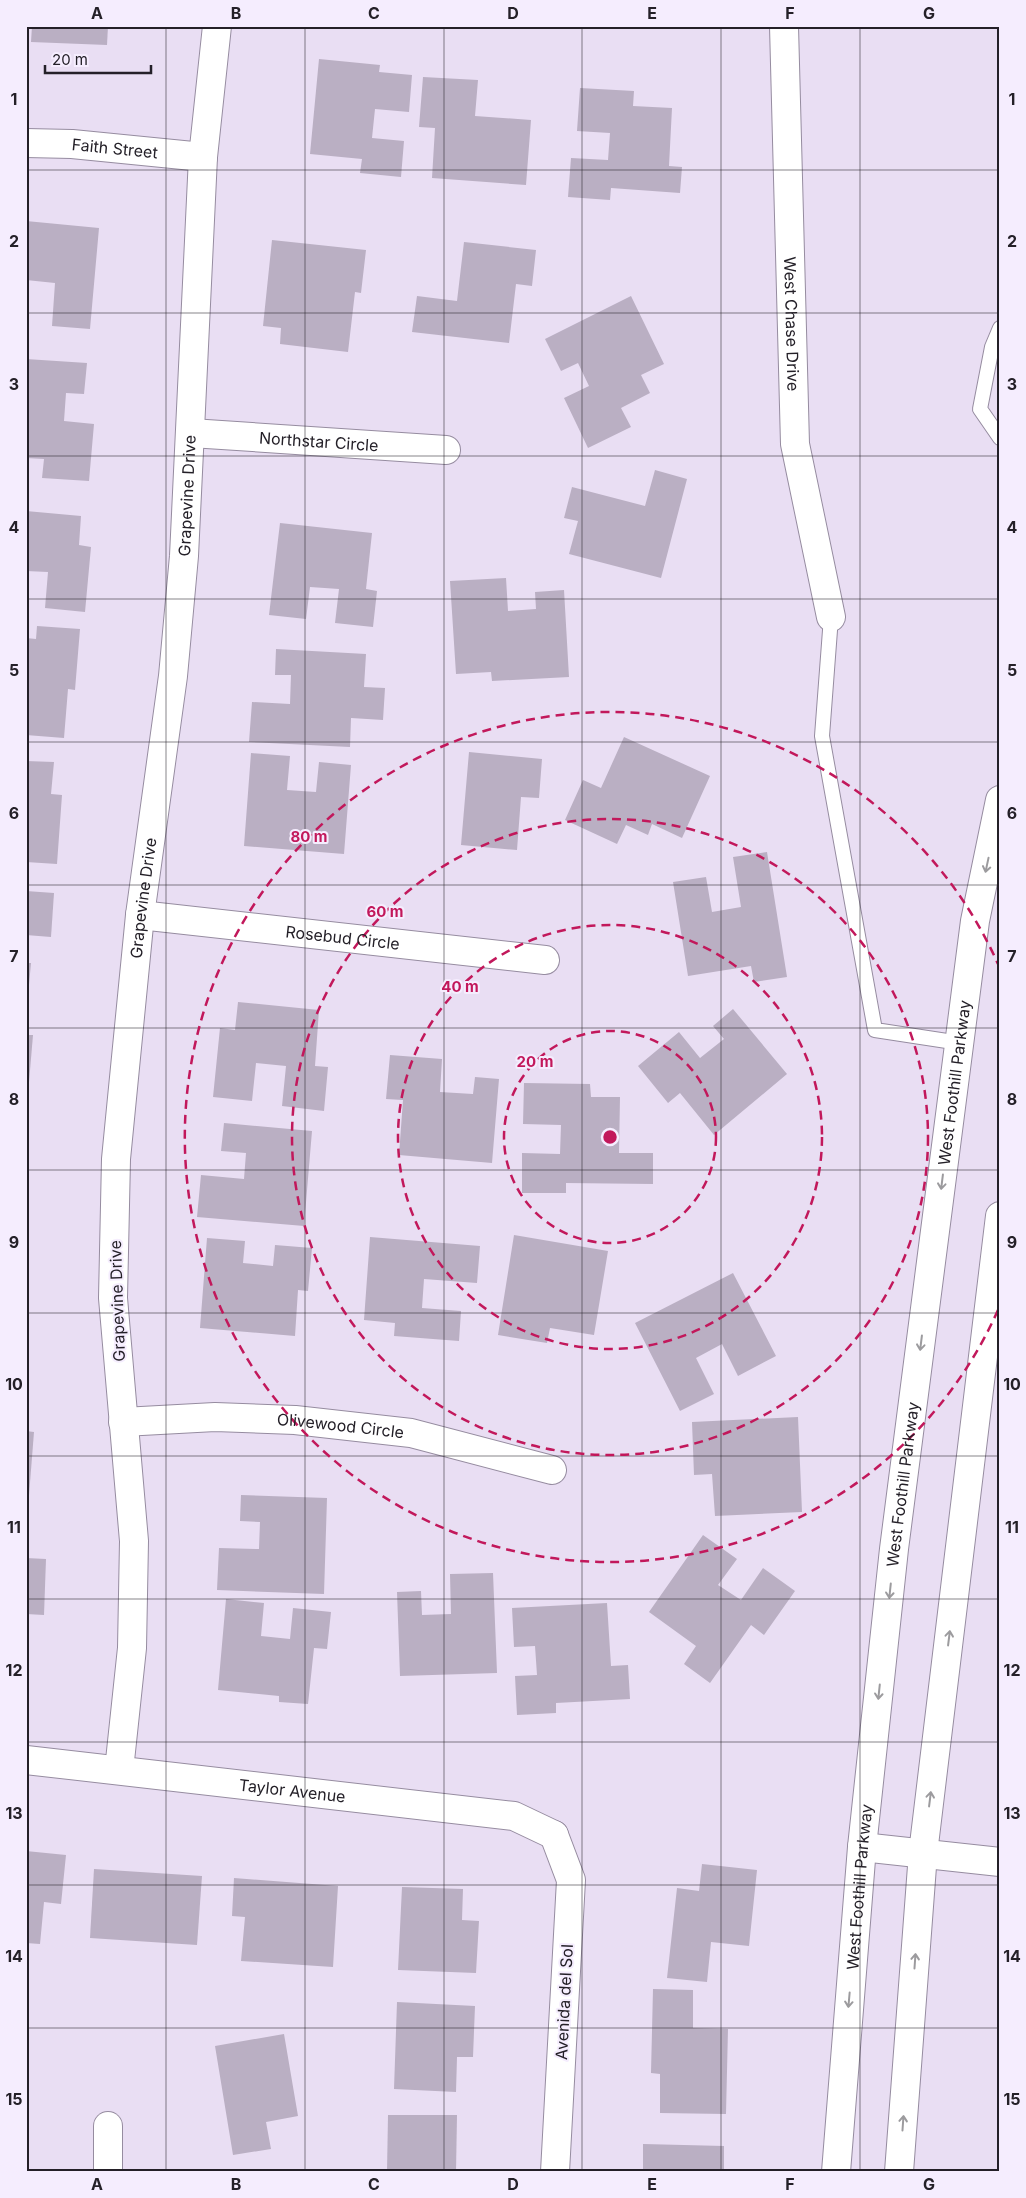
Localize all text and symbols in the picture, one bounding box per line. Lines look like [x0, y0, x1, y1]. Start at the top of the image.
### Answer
text: A [91, 3, 103, 23]
text: B [231, 3, 241, 23]
text: C [368, 3, 380, 23]
text: D [507, 3, 519, 23]
text: E [647, 3, 657, 23]
text: F [785, 3, 795, 23]
text: G [923, 3, 935, 23]
scale bar [45, 42, 151, 74]
text: 20 m [52, 50, 88, 69]
text: 1 [11, 89, 17, 109]
text: 1 [1009, 89, 1015, 109]
street label: Faith Street [71, 134, 159, 162]
text: 2 [9, 231, 19, 251]
text: 2 [1007, 231, 1017, 251]
street label: West Chase Drive [780, 256, 804, 391]
text: 3 [9, 374, 19, 394]
text: 3 [1007, 374, 1017, 394]
street label: Northstar Circle [258, 428, 379, 455]
street label: Grapevine Drive [174, 434, 200, 557]
text: 4 [9, 517, 20, 537]
text: 4 [1007, 517, 1018, 537]
text: 5 [9, 660, 19, 680]
text: 5 [1007, 660, 1017, 680]
text: 6 [9, 803, 19, 823]
text: 6 [1007, 803, 1017, 823]
text: 80 m [290, 827, 328, 846]
street label: Grapevine Drive [126, 836, 161, 959]
one-way arrow [981, 857, 991, 873]
text: 60 m [366, 902, 404, 921]
street label: Rosebud Circle [285, 921, 401, 954]
text: 7 [9, 946, 19, 966]
text: 7 [1007, 946, 1017, 966]
text: 40 m [441, 977, 479, 996]
street label: West Foothill Parkway [934, 999, 975, 1166]
text: 20 m [517, 1052, 553, 1071]
text: 8 [9, 1089, 19, 1109]
text: 8 [1007, 1089, 1017, 1109]
centre of rings [601, 1128, 619, 1146]
one-way arrow [937, 1174, 947, 1190]
text: 9 [9, 1232, 19, 1252]
text: 9 [1007, 1232, 1017, 1252]
street label: Grapevine Drive [105, 1240, 129, 1362]
one-way arrow [916, 1335, 926, 1351]
text: 10 [5, 1374, 23, 1394]
text: 10 [1003, 1374, 1021, 1394]
street label: West Foothill Parkway [882, 1400, 923, 1568]
street label: Olivewood Circle [277, 1409, 405, 1442]
text: 11 [7, 1517, 21, 1537]
text: 11 [1005, 1517, 1019, 1537]
one-way arrow [885, 1583, 895, 1599]
one-way arrow [944, 1630, 954, 1646]
text: 12 [6, 1660, 22, 1680]
text: 12 [1004, 1660, 1020, 1680]
one-way arrow [874, 1683, 884, 1699]
street label: Taylor Avenue [238, 1775, 347, 1807]
one-way arrow [925, 1792, 935, 1808]
text: 13 [5, 1803, 23, 1823]
street label: West Foothill Parkway [842, 1803, 877, 1971]
text: 13 [1003, 1803, 1021, 1823]
street label: Avenida del Sol [551, 1944, 577, 2060]
text: 14 [5, 1946, 23, 1966]
text: 14 [1003, 1946, 1021, 1966]
one-way arrow [910, 1953, 920, 1969]
one-way arrow [845, 1992, 854, 2008]
text: 15 [5, 2089, 23, 2109]
text: 15 [1003, 2089, 1021, 2109]
one-way arrow [898, 2115, 907, 2131]
text: A [91, 2174, 103, 2194]
text: B [231, 2174, 241, 2194]
text: C [368, 2174, 380, 2194]
text: D [507, 2174, 519, 2194]
text: E [647, 2174, 657, 2194]
text: F [785, 2174, 795, 2194]
text: G [923, 2174, 935, 2194]

